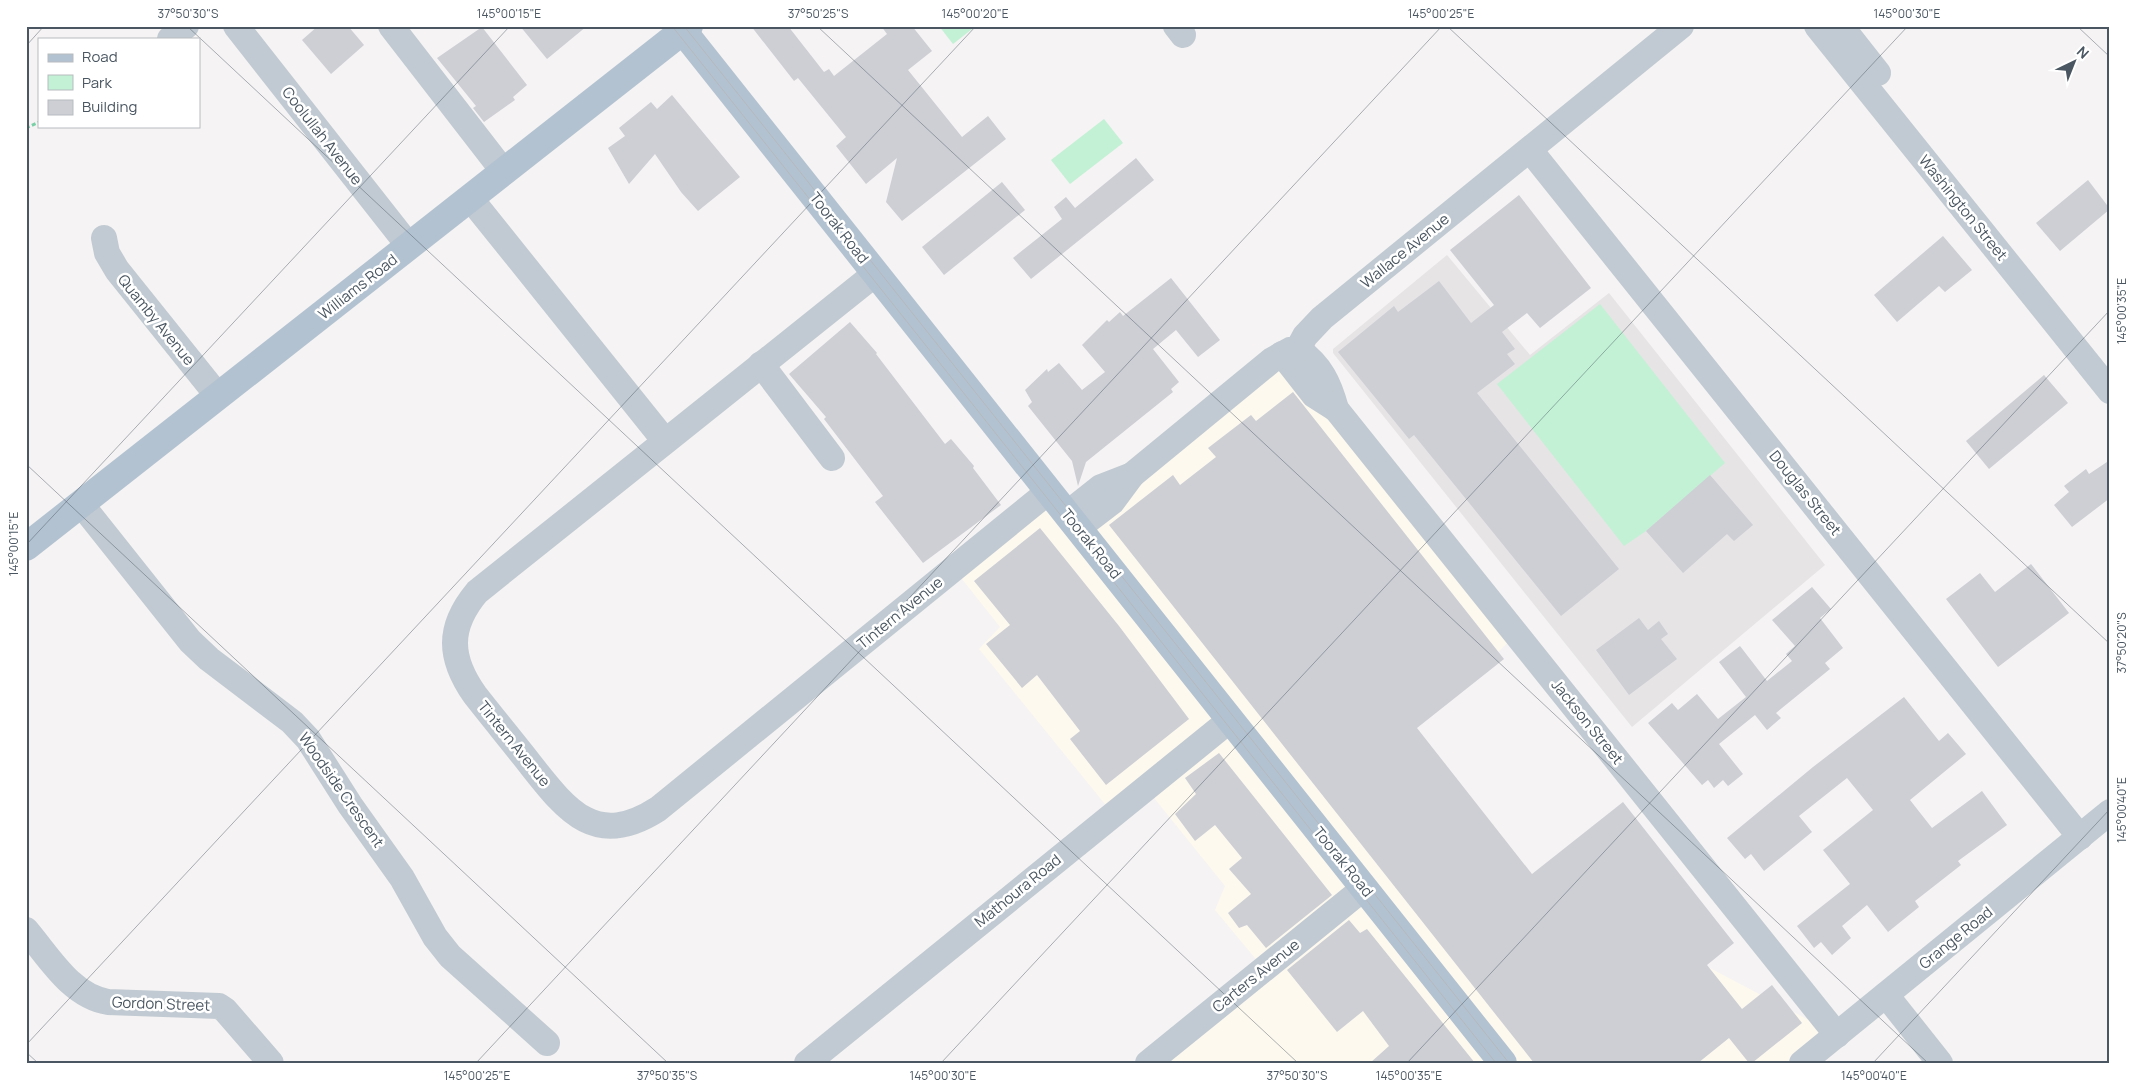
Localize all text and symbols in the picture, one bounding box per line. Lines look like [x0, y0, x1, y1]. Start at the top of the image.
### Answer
text: 37°50'30"S [158, 5, 218, 22]
text: 145°00'15"E [477, 5, 541, 22]
text: 37°50'25"S [788, 5, 848, 22]
text: 145°00'20"E [942, 5, 1009, 22]
text: 145°00'25"E [1408, 5, 1474, 22]
text: 145°00'30"E [1874, 5, 1941, 22]
legend [38, 38, 200, 128]
north arrow [2048, 38, 2098, 88]
text: N [2073, 42, 2093, 63]
text: Road [82, 46, 118, 67]
text: Park [82, 72, 112, 93]
street label: Coolullah Avenue [277, 82, 368, 189]
text: Building [82, 96, 137, 117]
street label: Washington Street [1914, 150, 2013, 265]
street label: Toorak Road [805, 188, 874, 268]
street label: Wallace Avenue [1356, 208, 1454, 293]
street label: Williams Road [314, 249, 402, 324]
street label: Quamby Avenue [113, 270, 200, 370]
text: 145°00'35"E [2113, 278, 2130, 344]
street label: Douglas Street [1765, 446, 1846, 540]
street label: Toorak Road [1057, 504, 1126, 583]
text: 145°00'15"E [5, 512, 22, 576]
street label: Tintern Avenue [852, 571, 947, 654]
text: 37°50'20"S [2113, 612, 2130, 674]
street label: Jackson Street [1547, 675, 1628, 769]
street label: Tintern Avenue [473, 696, 556, 791]
street label: Woodside Crescent [294, 728, 389, 851]
text: 145°00'40"E [2113, 777, 2130, 843]
street label: Toorak Road [1309, 822, 1378, 901]
street label: Mathoura Road [970, 849, 1065, 932]
street label: Grange Road [1914, 901, 1997, 974]
street label: Carters Avenue [1208, 934, 1304, 1017]
street label: Gordon Street [111, 991, 211, 1016]
text: 145°00'25"E [444, 1067, 510, 1084]
text: 37°50'35"S [637, 1067, 697, 1084]
text: 145°00'30"E [910, 1067, 977, 1084]
text: 37°50'30"S [1267, 1067, 1327, 1084]
text: 145°00'35"E [1376, 1067, 1442, 1084]
text: 145°00'40"E [1841, 1067, 1907, 1084]

